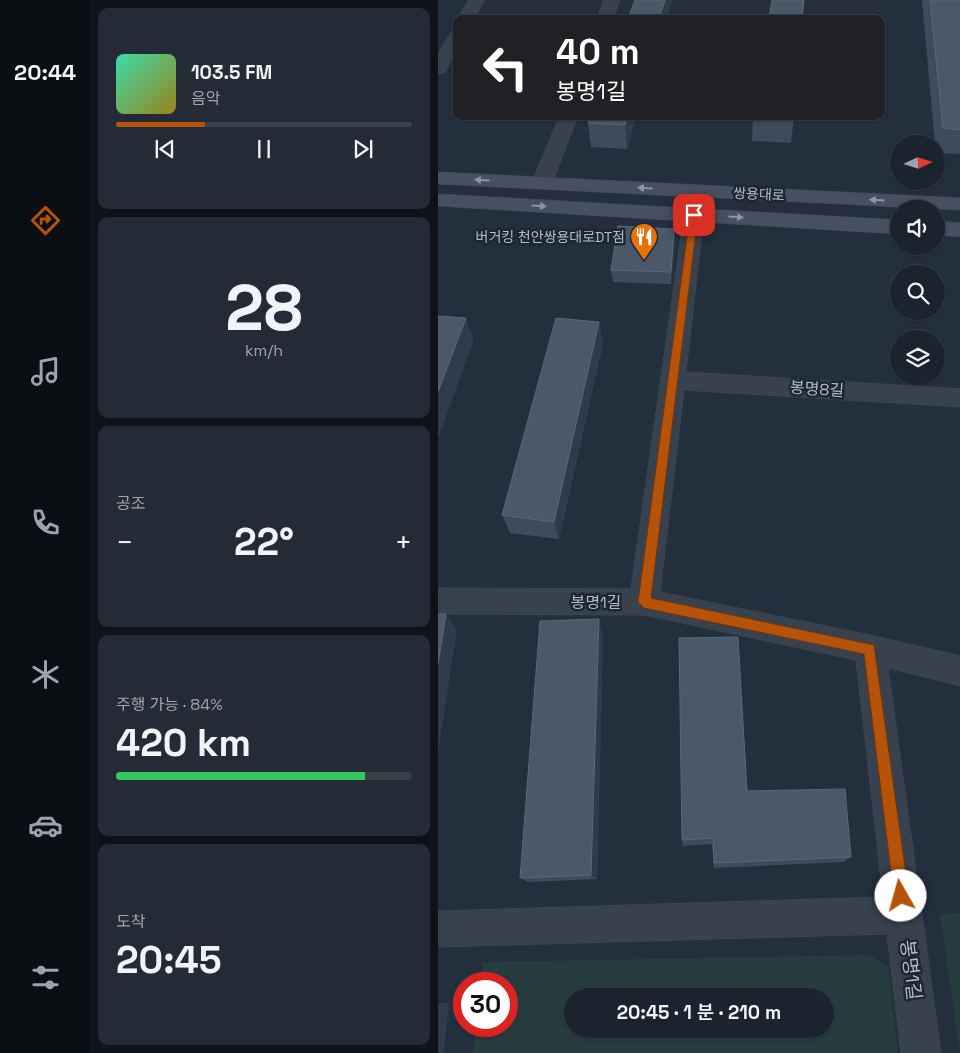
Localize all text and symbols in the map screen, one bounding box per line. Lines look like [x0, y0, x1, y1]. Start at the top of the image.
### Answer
text: 40 m [556, 30, 640, 74]
icon: left [473, 35, 538, 100]
text: 20:44 [14, 58, 76, 86]
text: 103.5 FM [191, 60, 272, 85]
text: 봉명1길 [556, 77, 626, 105]
text: 음악 [191, 88, 220, 109]
icon: previous [151, 135, 179, 163]
icon: pause [250, 135, 278, 163]
icon: next [349, 135, 377, 163]
north arrow [890, 135, 946, 190]
map controls [890, 135, 945, 385]
one-way arrow [474, 176, 490, 184]
one-way arrow [636, 184, 652, 192]
street label: 쌍용대로 [733, 184, 785, 204]
pin [673, 194, 715, 236]
one-way arrow [869, 195, 885, 203]
button: sound [890, 200, 945, 255]
icon: arrive [680, 201, 708, 229]
one-way arrow [531, 202, 547, 210]
icon: directions [28, 203, 63, 238]
one-way arrow [729, 214, 745, 222]
restaurant icon: 버거킹 천안쌍용대로DT점 [629, 222, 659, 261]
place label: 버거킹 천안쌍용대로DT점 [476, 228, 625, 246]
button: search [890, 265, 945, 320]
text: 28 [225, 266, 303, 349]
button: layers [890, 330, 945, 385]
text: km/h [245, 340, 283, 361]
icon: music [28, 354, 63, 389]
street label: 봉명8길 [789, 377, 845, 401]
text: 공조 [116, 493, 145, 514]
icon: phone [28, 505, 63, 540]
text: 22° [234, 518, 294, 566]
text: − [116, 524, 133, 560]
text: + [395, 524, 412, 560]
street label: 봉명1길 [571, 592, 621, 613]
icon: climate [28, 657, 63, 692]
text: 주행 가능 · 84% [116, 694, 223, 715]
text: 420 km [116, 719, 251, 767]
icon: car [28, 808, 63, 843]
position arrow [874, 869, 926, 921]
text: 도착 [116, 911, 145, 932]
text: 20:45 [116, 936, 222, 984]
street label: 봉명1길 [895, 939, 927, 1001]
icon: filters [28, 960, 63, 995]
speed limit sign: 30 [453, 972, 518, 1037]
text: 20:45 · 1 분 · 210 m [617, 1000, 781, 1025]

